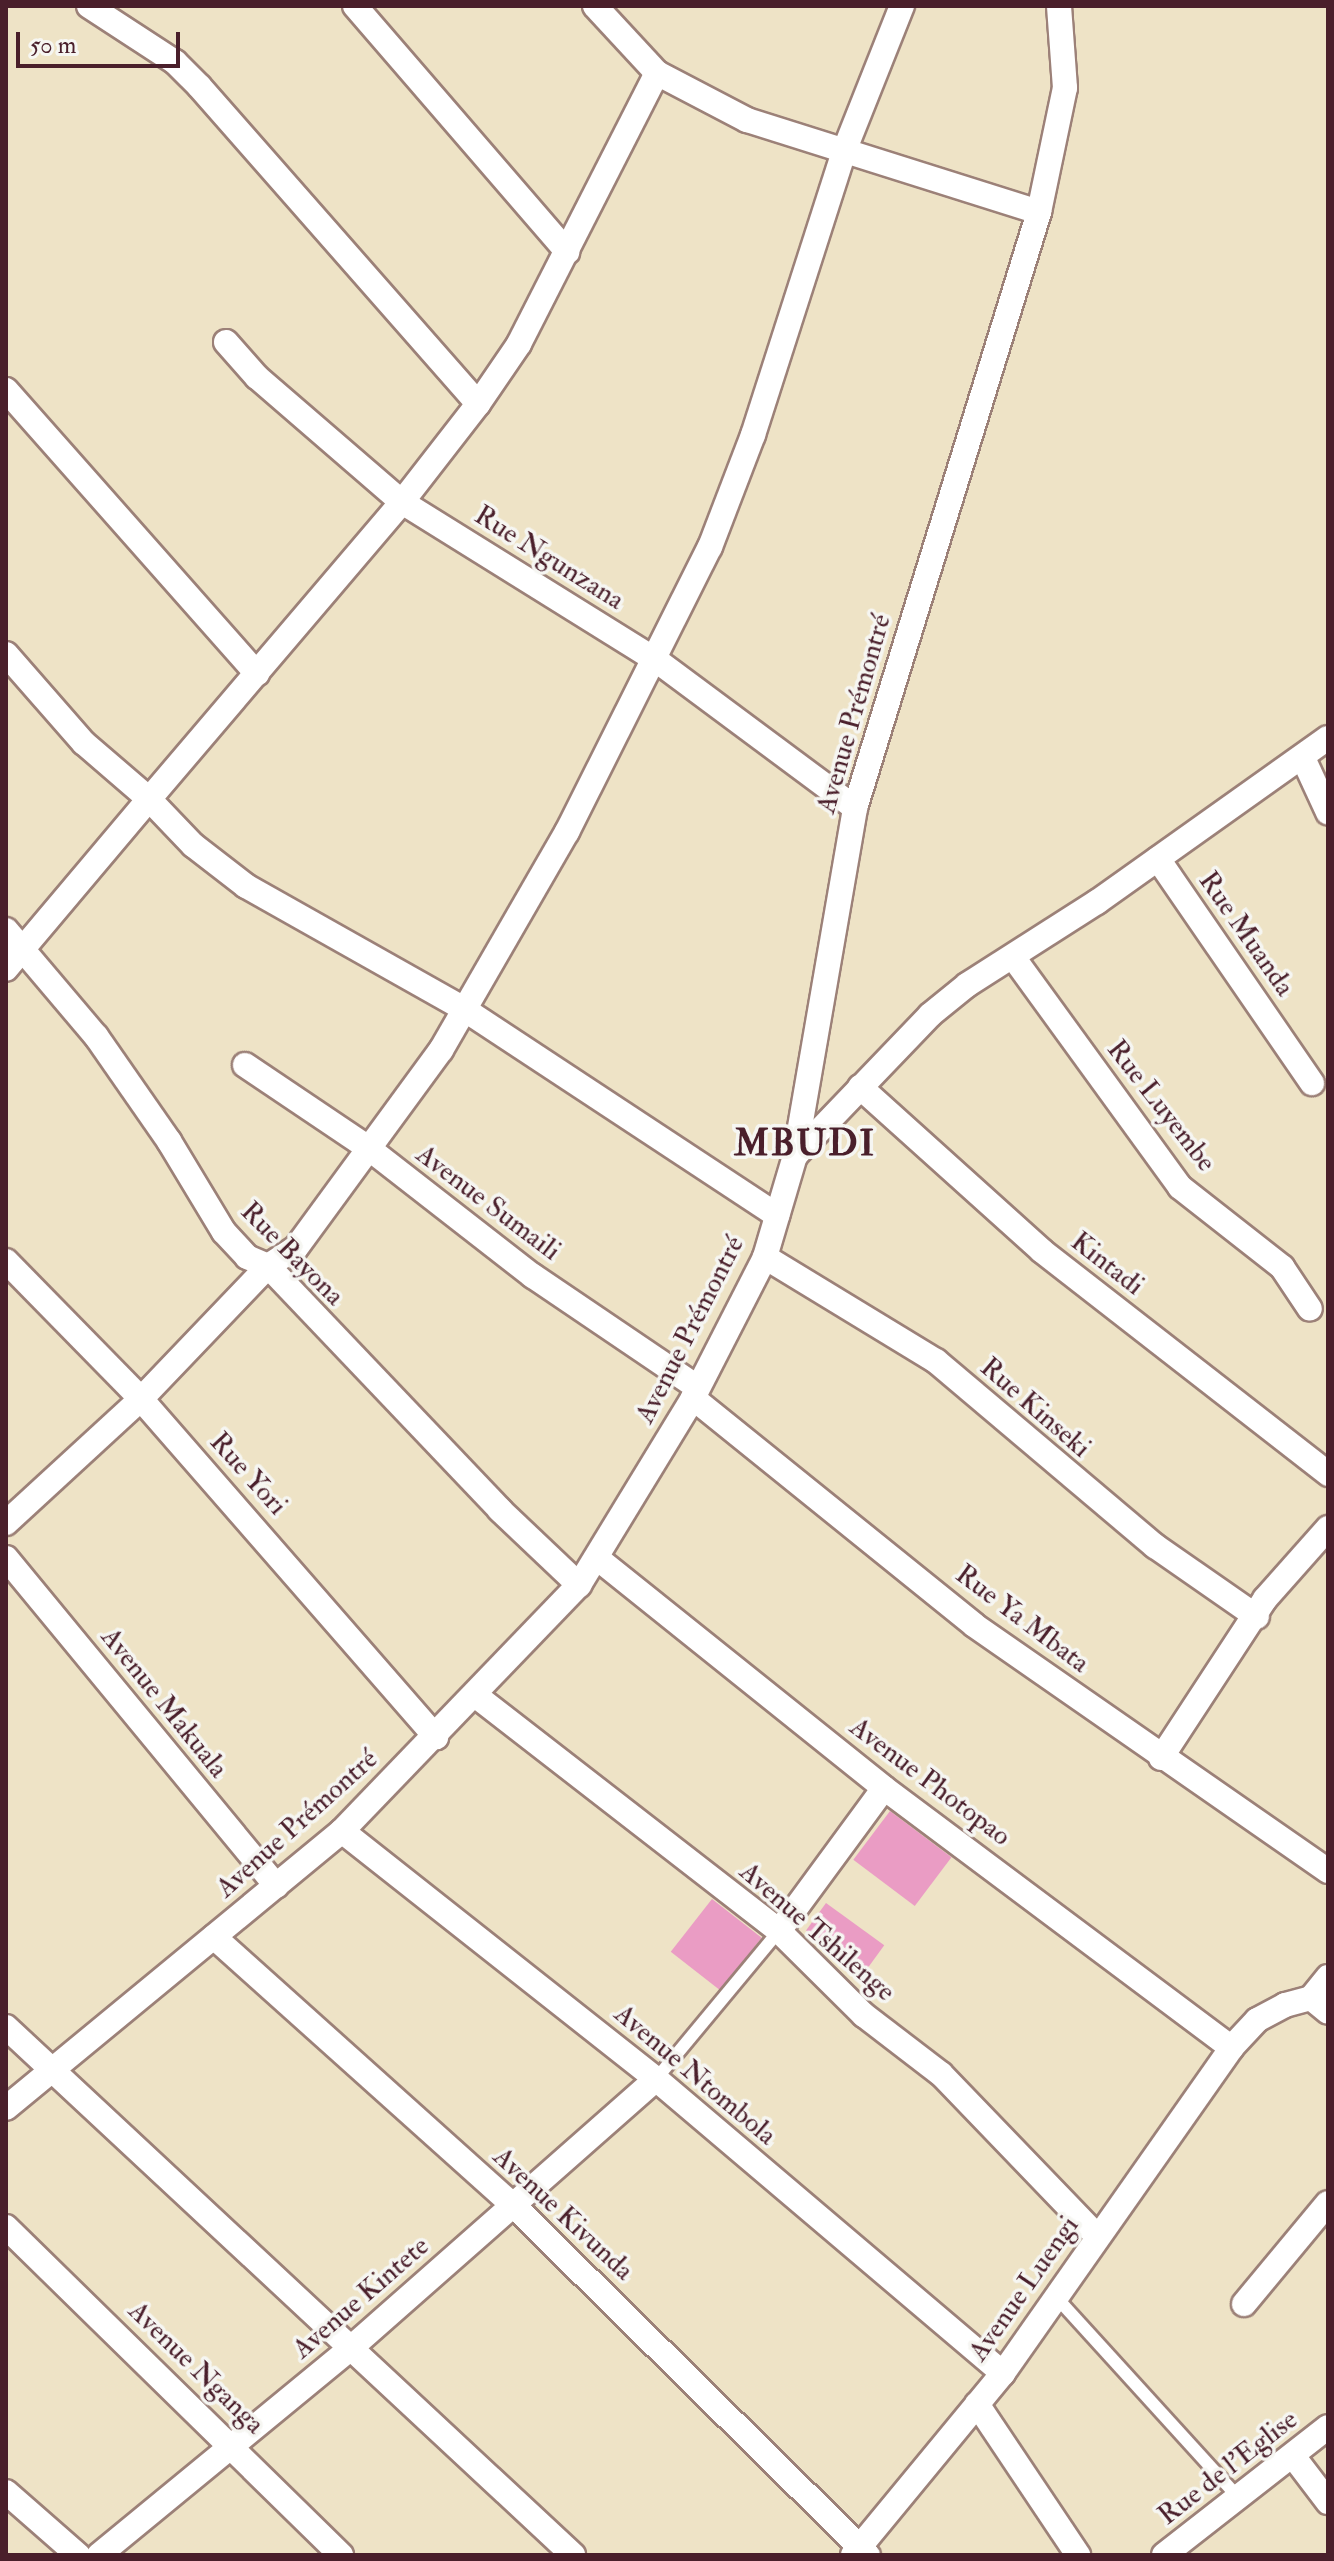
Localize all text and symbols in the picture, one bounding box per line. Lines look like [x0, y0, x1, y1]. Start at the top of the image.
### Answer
scale bar [20, 16, 184, 66]
text: 50 m [30, 30, 76, 61]
street label: Rue Ngunzana [468, 499, 630, 617]
street label: Avenue Prémontré [810, 611, 898, 817]
street label: Rue Muanda [1191, 865, 1301, 1003]
street label: Rue Luyembe [1099, 1034, 1223, 1178]
district label: MBUDI [734, 1122, 876, 1166]
street label: Avenue Sumaili [409, 1138, 567, 1268]
street label: Rue Bayona [233, 1195, 351, 1313]
street label: Kintadi [1064, 1225, 1150, 1303]
street label: Avenue Prémontré [628, 1231, 752, 1429]
street label: Rue Kinseki [973, 1351, 1097, 1465]
street label: Rue Yori [202, 1426, 294, 1522]
street label: Rue Ya Mbata [948, 1558, 1096, 1680]
street label: Avenue Makuala [93, 1621, 235, 1785]
street label: Avenue Photopao [843, 1710, 1017, 1854]
street label: Avenue Prémontré [209, 1743, 385, 1905]
street label: Avenue Tshilenge [732, 1855, 902, 2009]
street label: Avenue Ntombola [607, 1997, 783, 2153]
street label: Avenue Kivunda [486, 2140, 640, 2288]
street label: Avenue Luengi [962, 2210, 1086, 2368]
street label: Avenue Kintete [286, 2230, 436, 2366]
street label: Avenue Nganga [121, 2295, 271, 2441]
street label: Rue de l'Eglise [1152, 2403, 1304, 2533]

